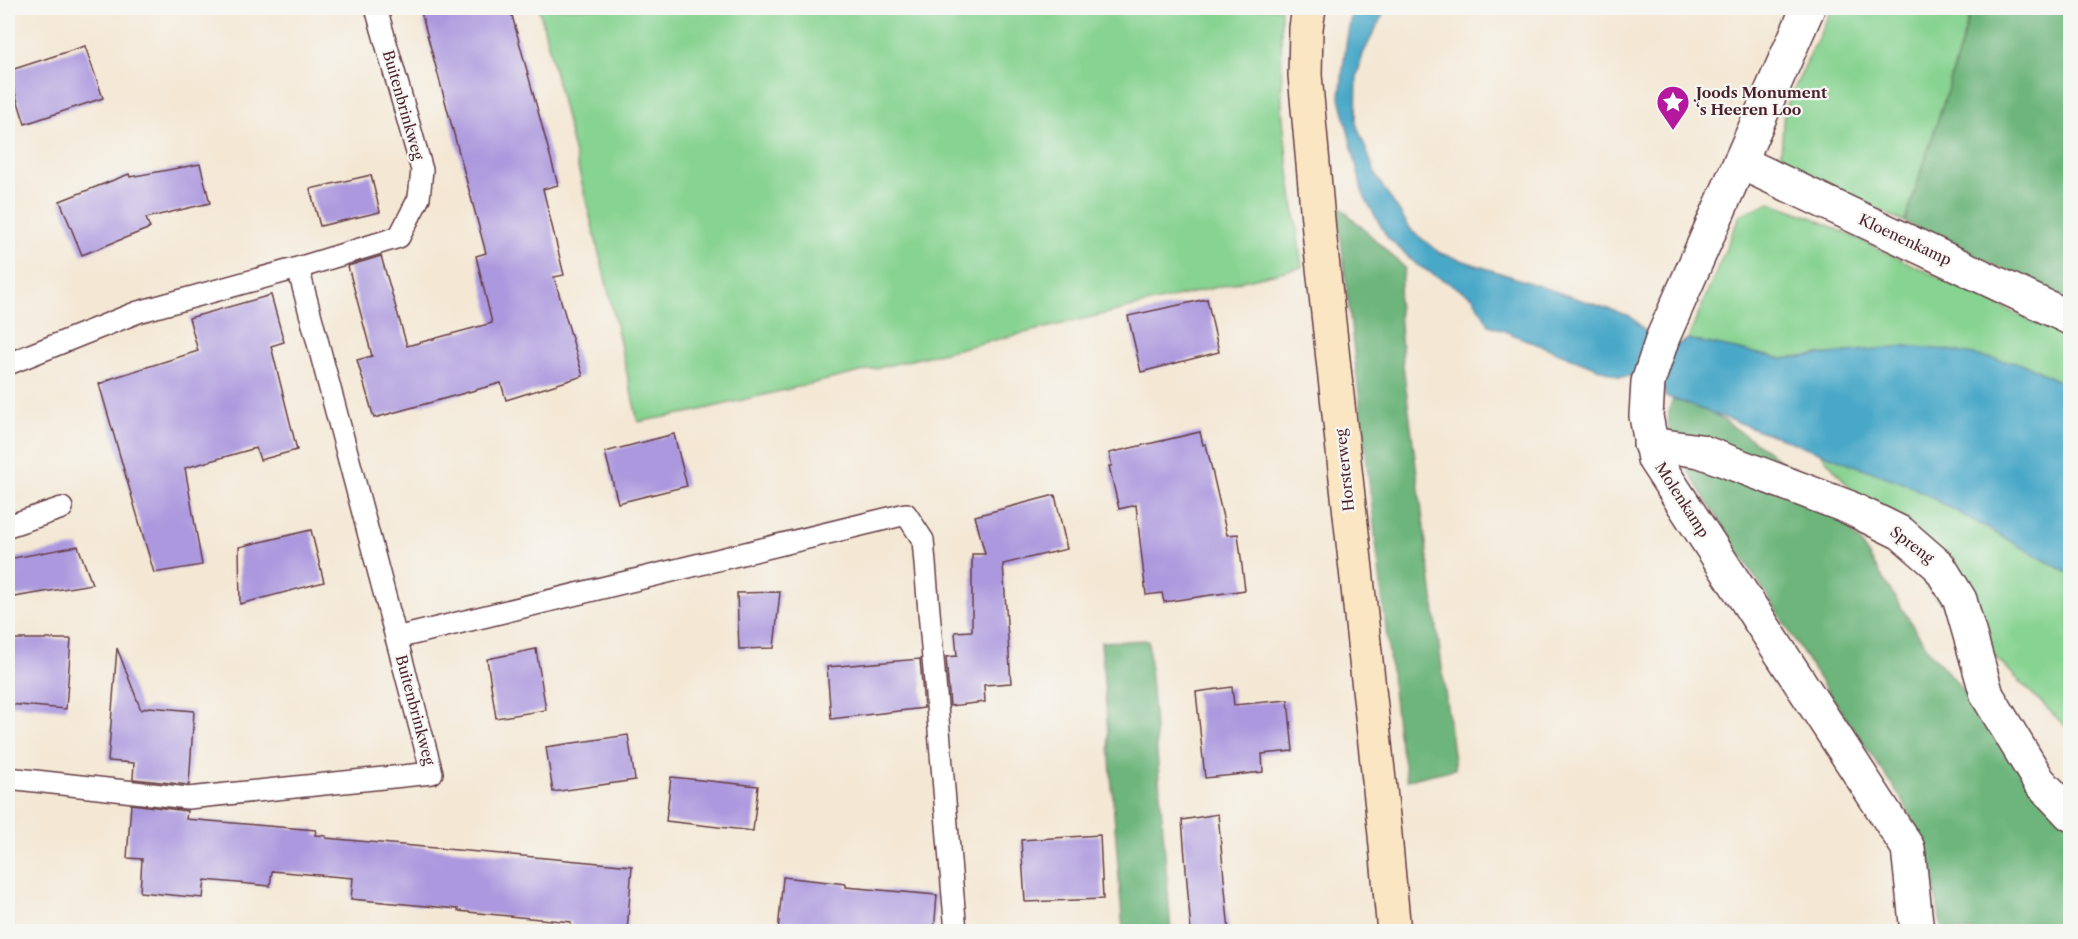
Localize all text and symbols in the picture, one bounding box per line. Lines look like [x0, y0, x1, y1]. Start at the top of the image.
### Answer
street label: Buitenbrinkweg [379, 48, 428, 162]
place label: Joods Monument ‘s Heeren Loo [1693, 83, 1827, 119]
place icon: Joods Monument ‘s Heeren Loo [1655, 84, 1691, 131]
street label: Kloenenkamp [1856, 210, 1955, 269]
street label: Horsterweg [1331, 428, 1358, 512]
street label: Molenkamp [1651, 459, 1714, 541]
street label: Spreng [1887, 522, 1938, 567]
street label: Buitenbrinkweg [392, 653, 439, 767]

